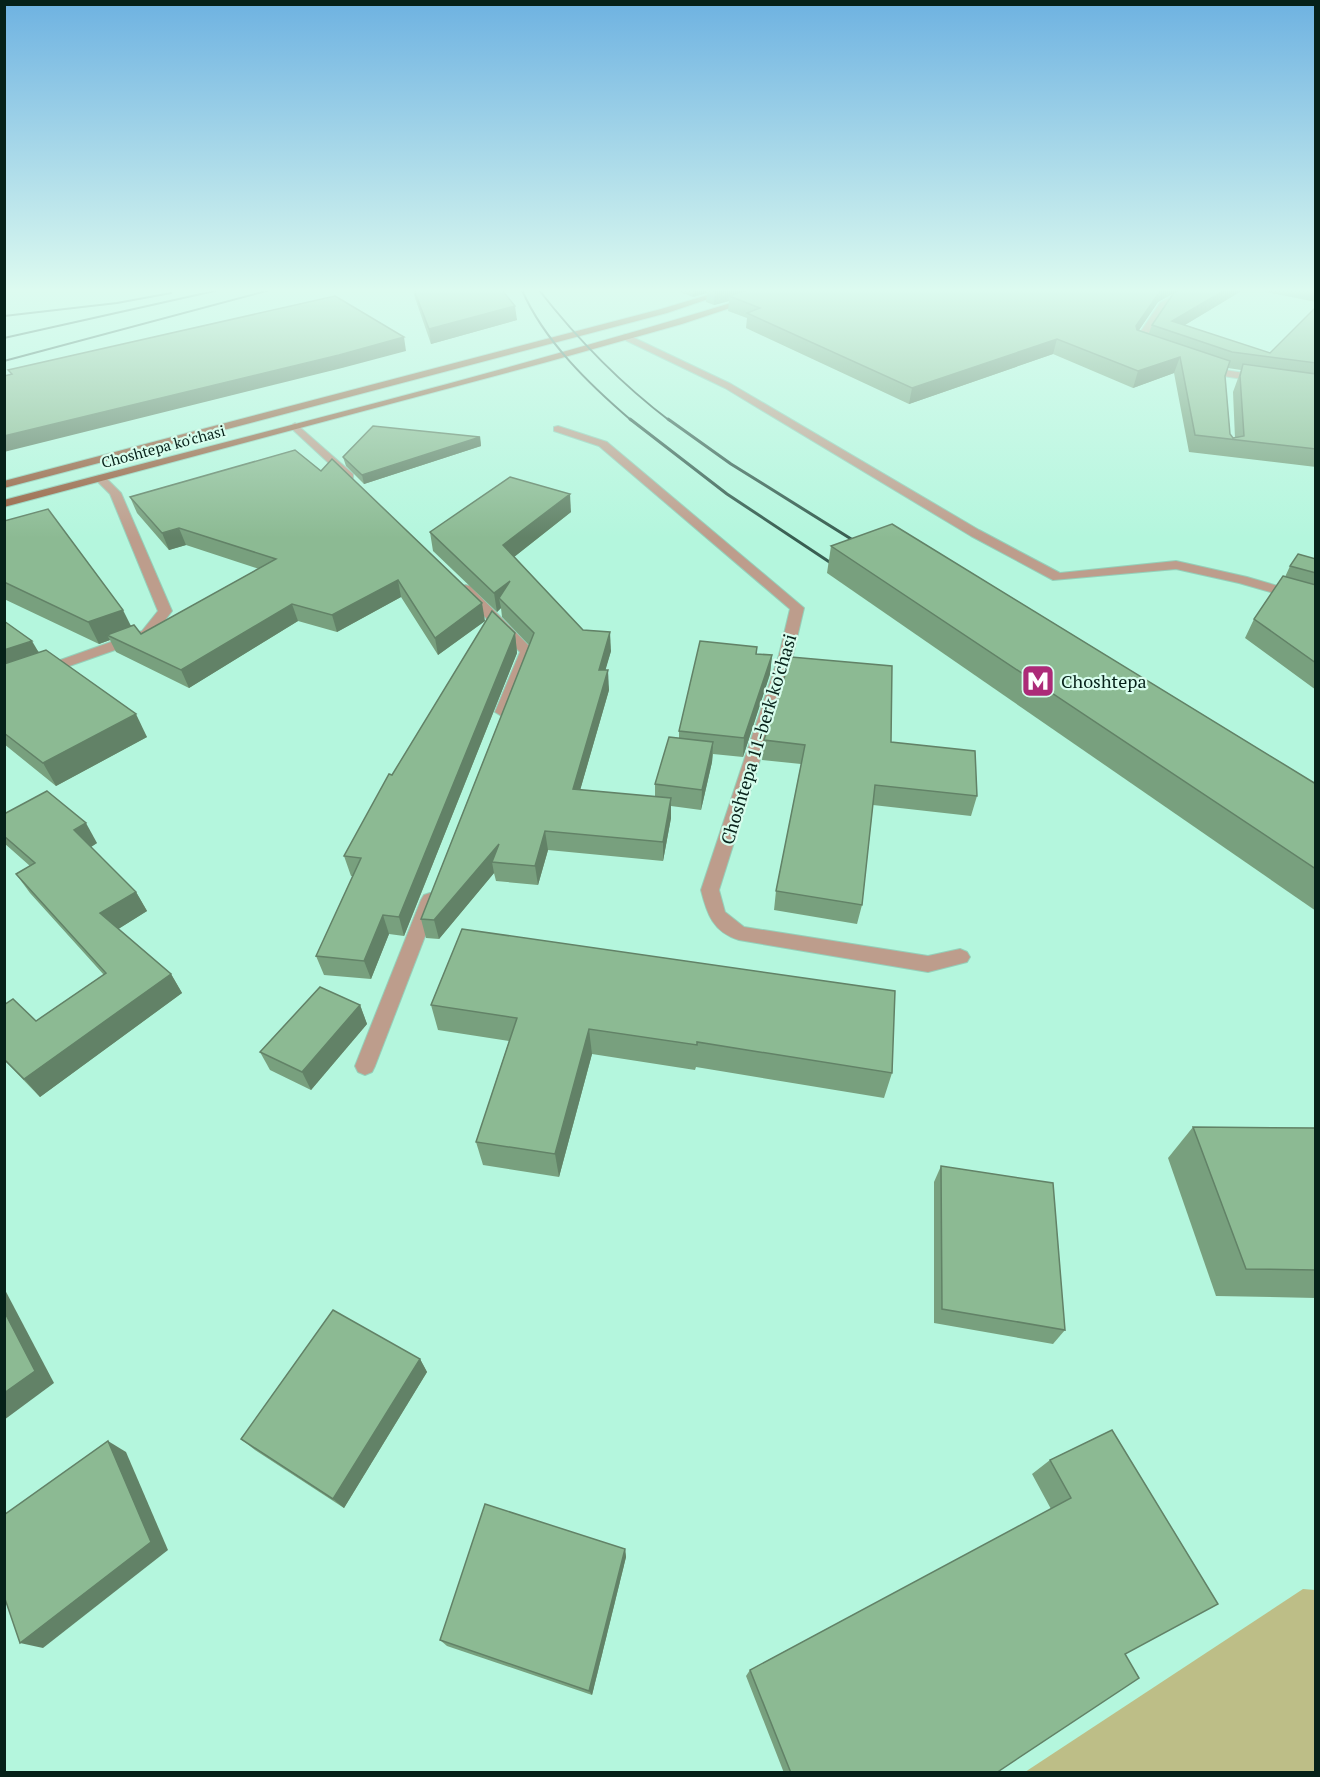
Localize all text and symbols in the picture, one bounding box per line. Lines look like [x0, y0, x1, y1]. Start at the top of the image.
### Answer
street label: Choshtepa ko'chasi [99, 420, 227, 472]
street label: Choshtepa 11-berk ko'chasi [715, 631, 801, 847]
metro station icon: Choshtepa [1020, 663, 1056, 699]
place label: Choshtepa [1061, 669, 1146, 693]

